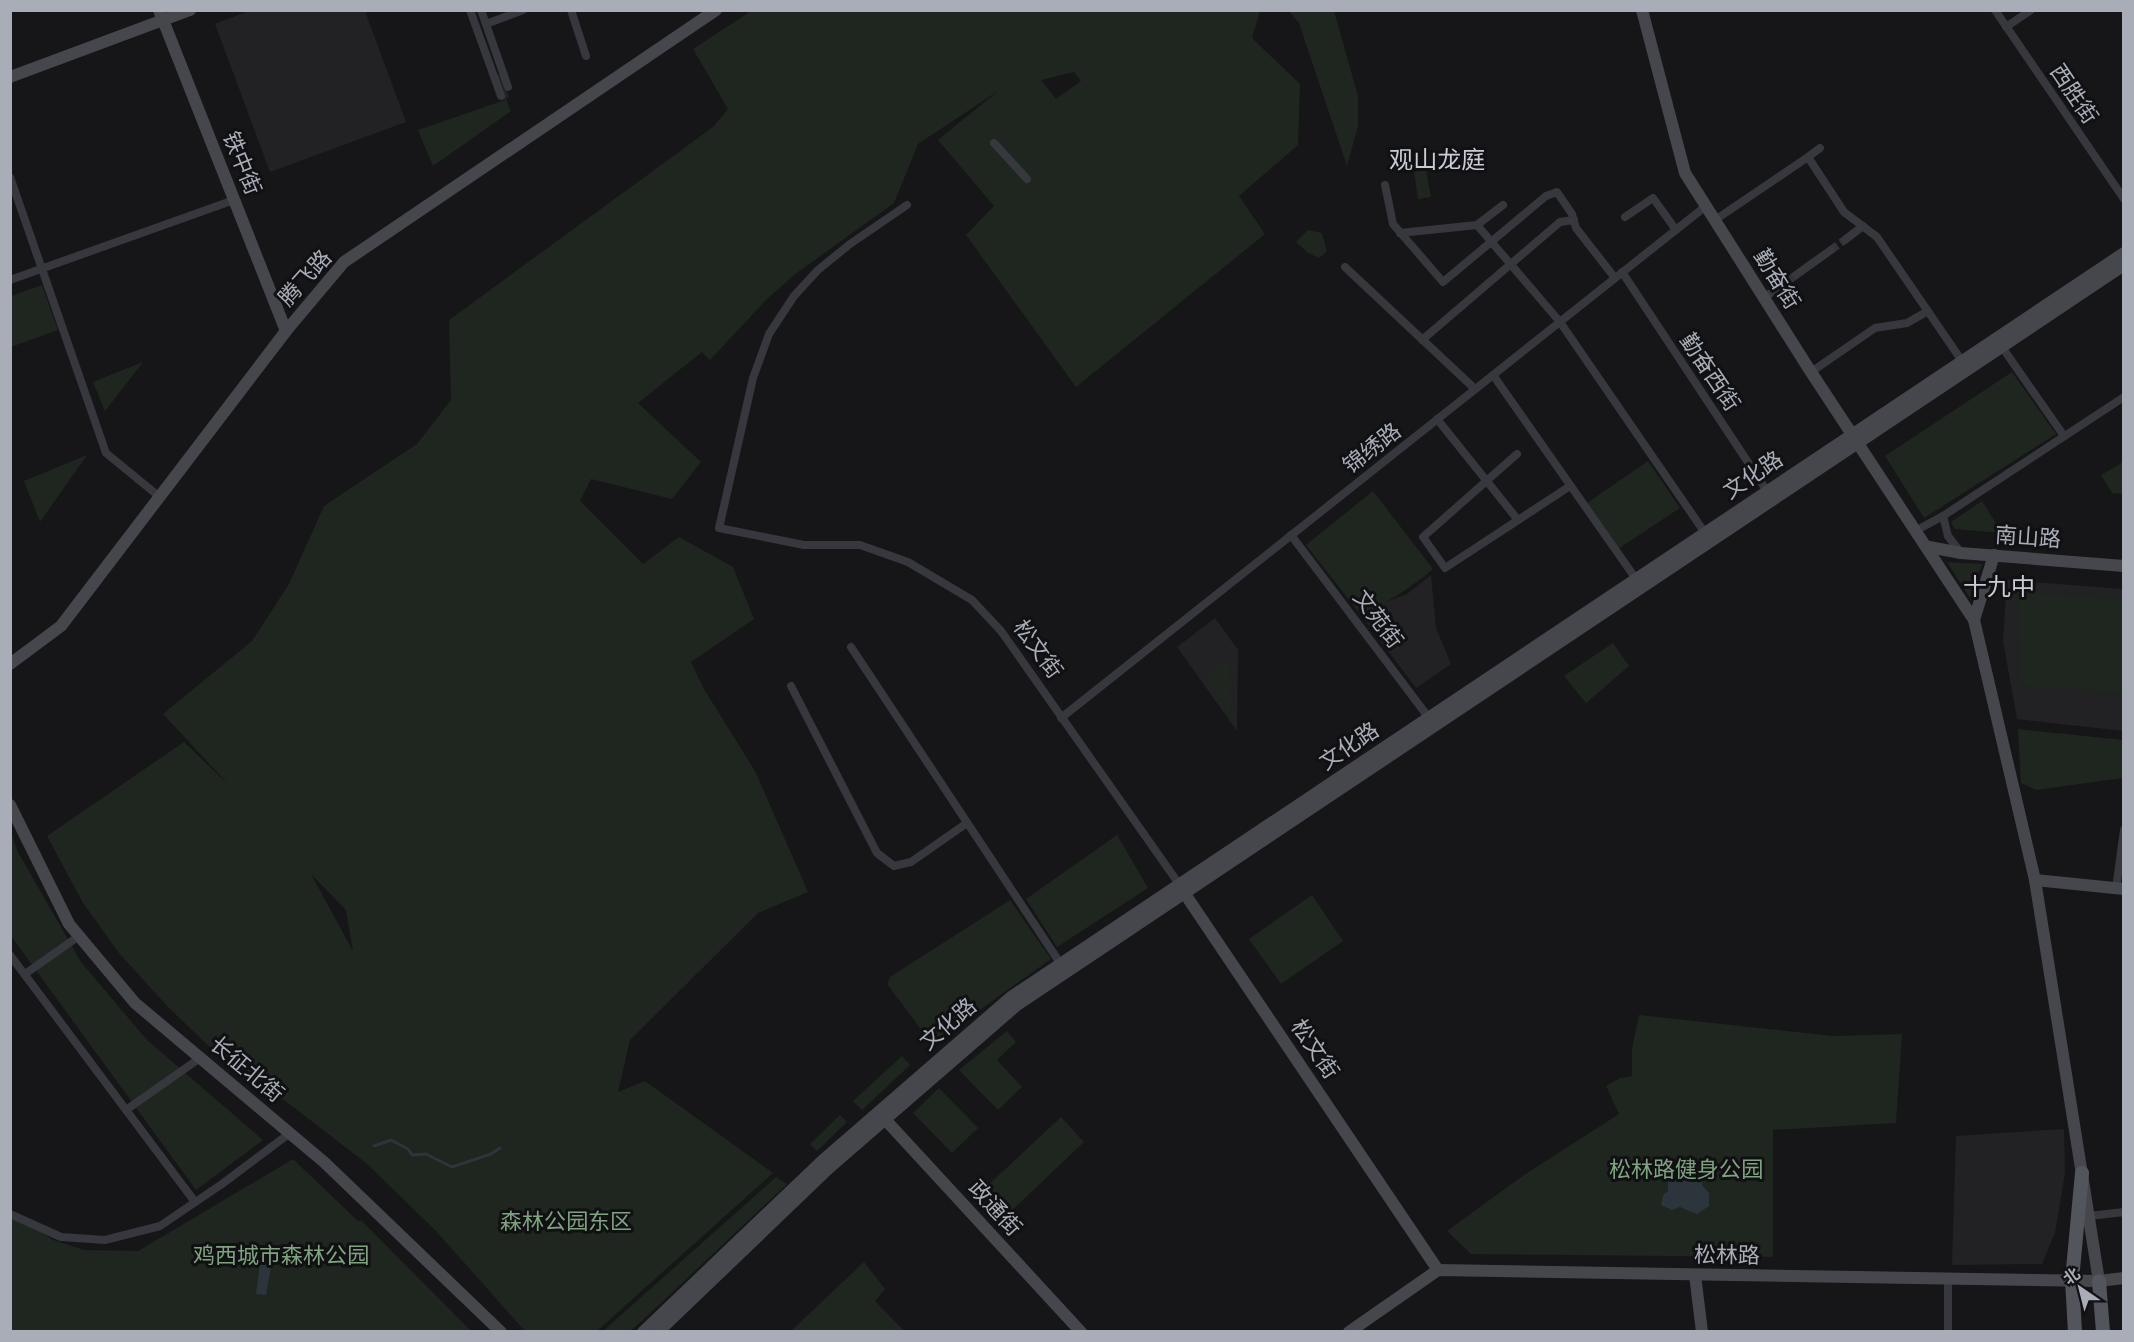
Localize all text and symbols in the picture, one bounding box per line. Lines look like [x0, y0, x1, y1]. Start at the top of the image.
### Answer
street label: 西胜街 [2044, 59, 2104, 129]
street label: 铁中街 [217, 127, 267, 199]
district label: 观山龙庭 [1389, 145, 1485, 175]
street label: 腾飞路 [273, 244, 337, 312]
street label: 勤奋街 [1748, 244, 1806, 314]
street label: 勤奋西街 [1674, 328, 1746, 416]
street label: 锦绣路 [1338, 417, 1406, 479]
street label: 文化路 [1718, 445, 1788, 505]
street label: 南山路 [1994, 521, 2062, 553]
district label: 十九中 [1963, 572, 2035, 602]
street label: 文苑街 [1347, 585, 1409, 653]
street label: 松文街 [1008, 614, 1068, 684]
street label: 文化路 [1314, 716, 1384, 776]
street label: 文化路 [914, 992, 982, 1056]
street label: 松文街 [1285, 1014, 1345, 1084]
street label: 长征北街 [205, 1030, 289, 1108]
park label: 松林路健身公园 [1609, 1156, 1763, 1183]
street label: 政通街 [963, 1175, 1027, 1241]
park label: 森林公园东区 [500, 1208, 632, 1235]
street label: 松林路 [1694, 1241, 1760, 1269]
park label: 鸡西城市森林公园 [193, 1242, 369, 1269]
north arrow [2050, 1258, 2110, 1318]
text: 北 [2060, 1264, 2084, 1289]

